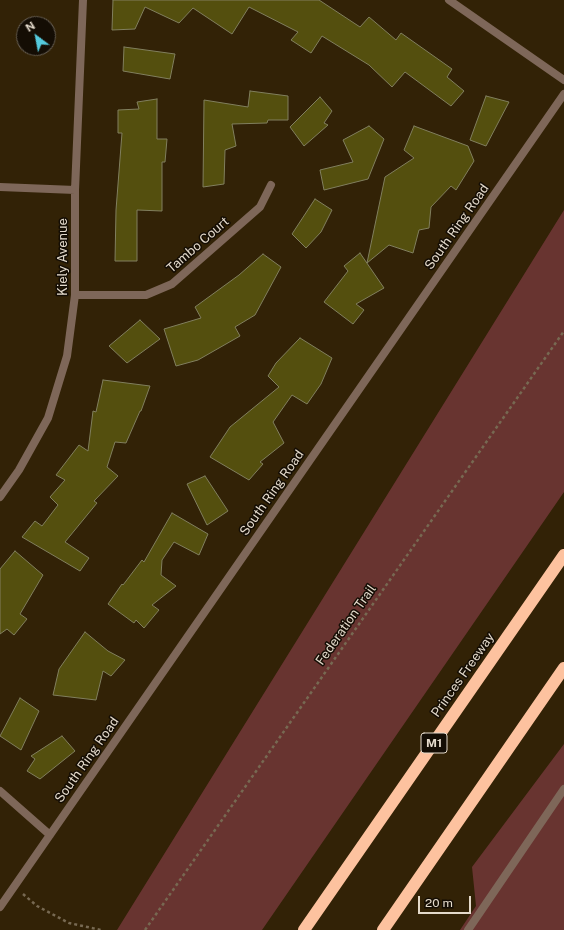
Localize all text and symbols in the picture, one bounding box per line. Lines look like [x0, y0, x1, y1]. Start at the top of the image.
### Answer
north arrow [16, 16, 56, 56]
text: N [23, 19, 37, 34]
street label: South Ring Road [422, 181, 492, 273]
street label: Tambo Court [164, 214, 232, 276]
street label: Kiely Avenue [55, 218, 71, 296]
street label: South Ring Road [237, 447, 307, 539]
street label: Federation Trail [312, 582, 380, 668]
street label: Princes Freeway [428, 630, 498, 720]
street label: South Ring Road [52, 714, 122, 806]
road number: M1 [421, 733, 447, 753]
scale bar [420, 888, 473, 914]
text: 20 m [425, 896, 453, 910]

